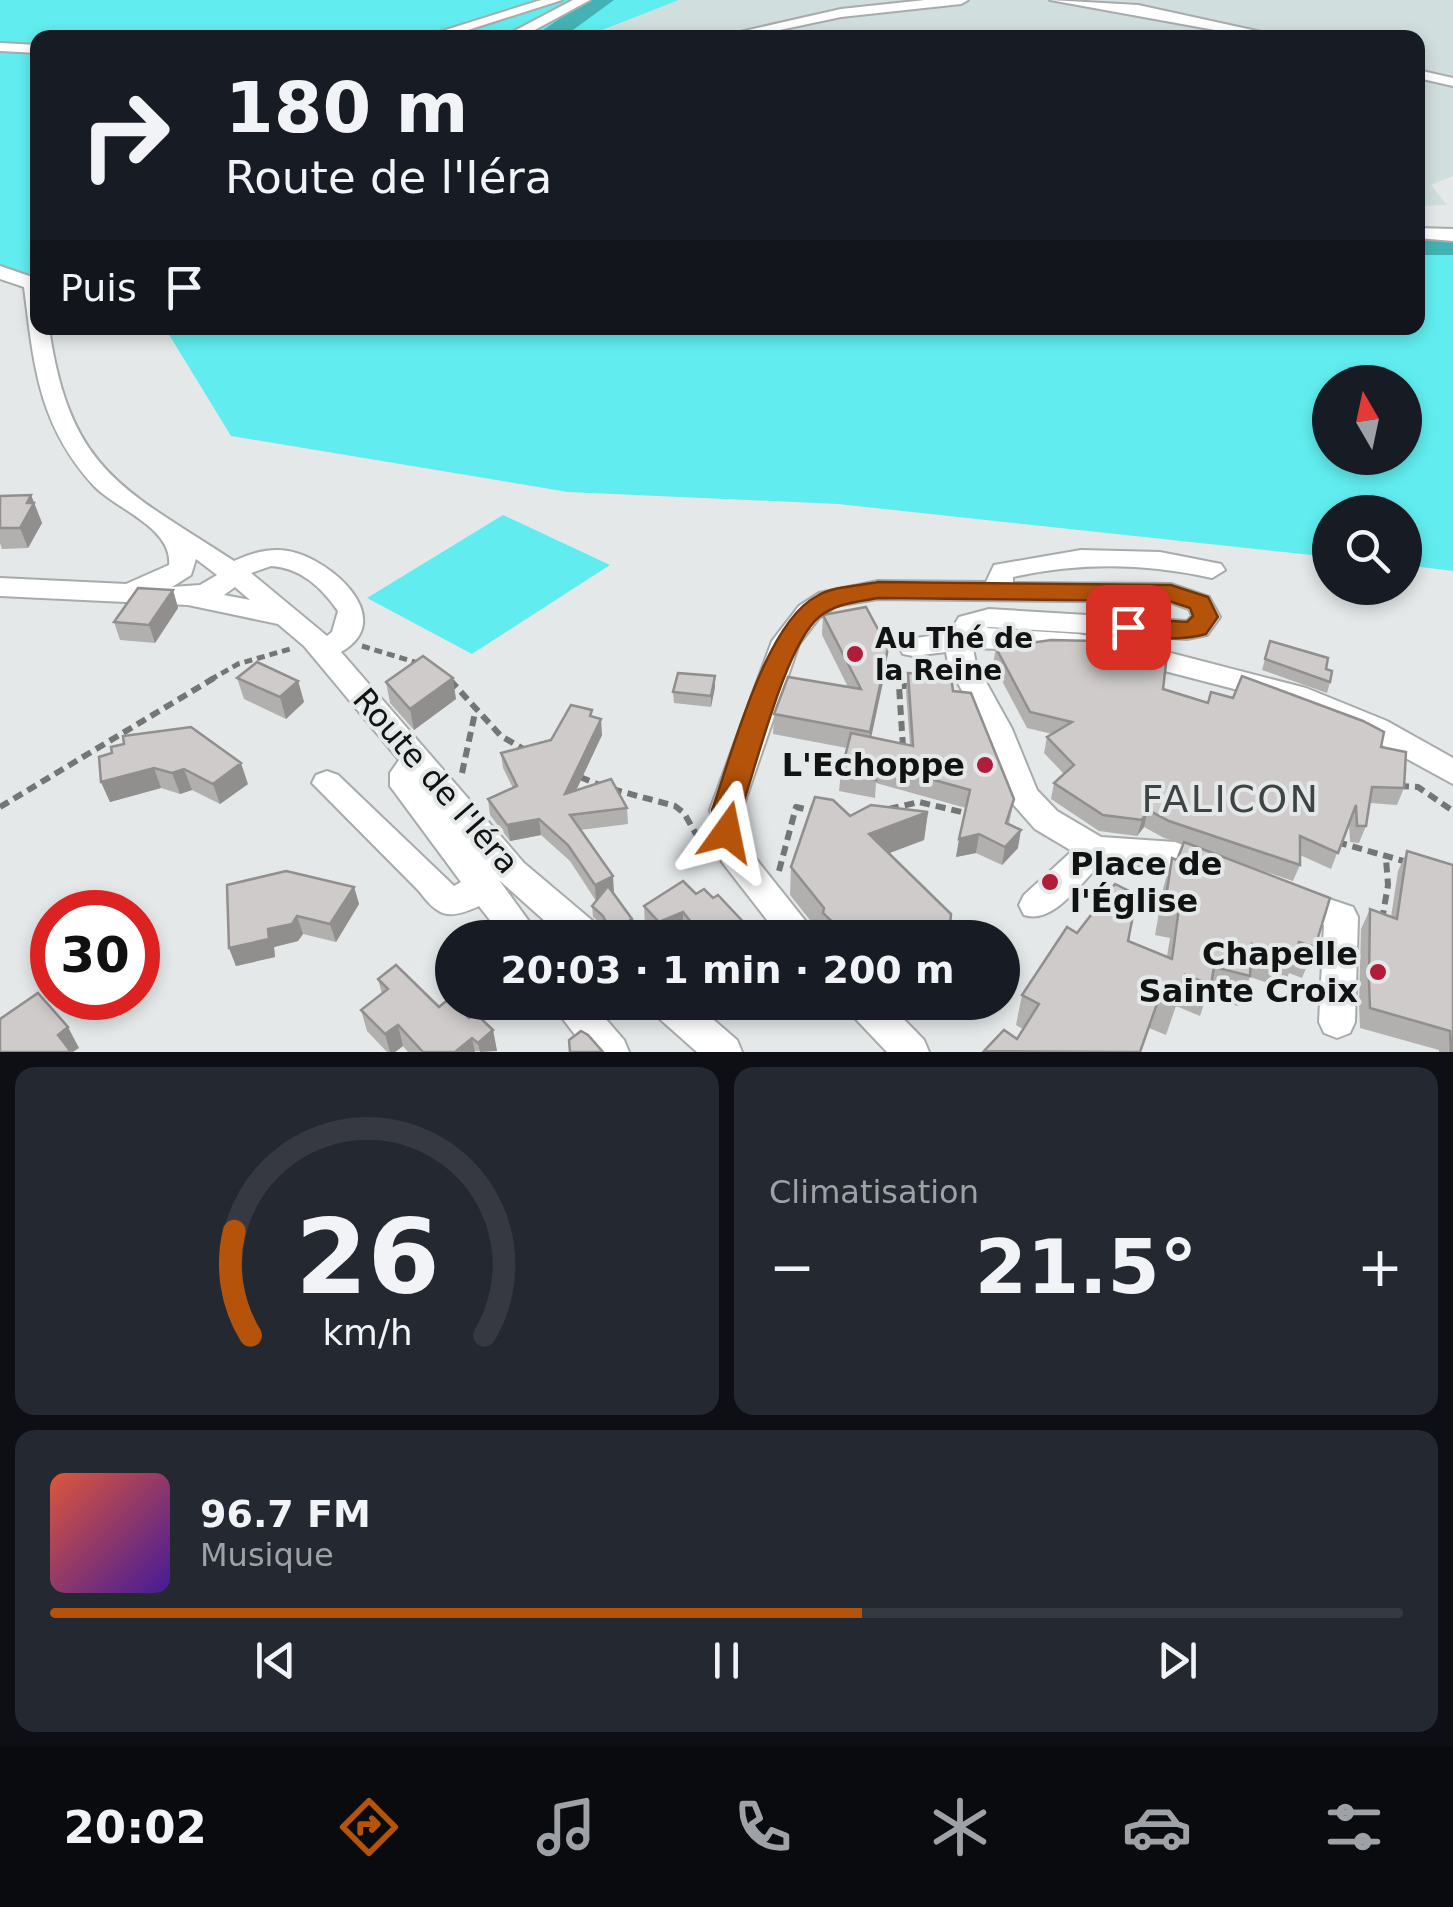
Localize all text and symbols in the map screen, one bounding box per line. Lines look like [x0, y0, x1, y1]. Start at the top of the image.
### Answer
text: 180 m [225, 67, 468, 149]
icon: right [60, 70, 190, 200]
text: Route de l'Iéra [225, 151, 552, 204]
icon: arrive [157, 260, 212, 315]
text: Puis [60, 266, 137, 310]
north arrow [1312, 365, 1422, 475]
map controls [1312, 365, 1422, 605]
button: search [1312, 495, 1422, 605]
pin [1086, 585, 1171, 670]
icon: arrive [1101, 600, 1156, 655]
place label: Au Thé de la Reine [875, 622, 1033, 687]
marker: Au Thé de la Reine [844, 643, 866, 665]
street label: Route de l'Iéra [345, 681, 527, 881]
place label: L'Echoppe [782, 746, 965, 784]
marker: L'Echoppe [974, 754, 996, 776]
district label: FALICON [1141, 777, 1321, 821]
position arrow [675, 780, 779, 884]
place label: Place de l'Église [1070, 845, 1222, 920]
marker: Place de l'Église [1039, 871, 1061, 893]
speed limit sign: 30 [30, 890, 160, 1020]
place label: Chapelle Sainte Croix [1139, 935, 1358, 1010]
text: 20:03 · 1 min · 200 m [500, 948, 955, 992]
marker: Chapelle Sainte Croix [1367, 961, 1389, 983]
text: Climatisation [769, 1173, 979, 1211]
text: 26 [295, 1196, 439, 1318]
text: 21.5° [975, 1223, 1197, 1311]
text: − [769, 1235, 815, 1299]
text: + [1357, 1235, 1403, 1299]
text: km/h [322, 1312, 412, 1353]
text: 96.7 FM [200, 1492, 371, 1536]
text: Musique [200, 1536, 334, 1574]
icon: previous [248, 1633, 303, 1688]
icon: pause [699, 1633, 754, 1688]
icon: next [1150, 1633, 1205, 1688]
icon: directions [334, 1792, 404, 1862]
icon: music [531, 1792, 601, 1862]
icon: phone [728, 1792, 798, 1862]
icon: climate [925, 1792, 995, 1862]
icon: car [1122, 1792, 1192, 1862]
icon: filters [1319, 1792, 1389, 1862]
text: 20:02 [64, 1801, 207, 1854]

